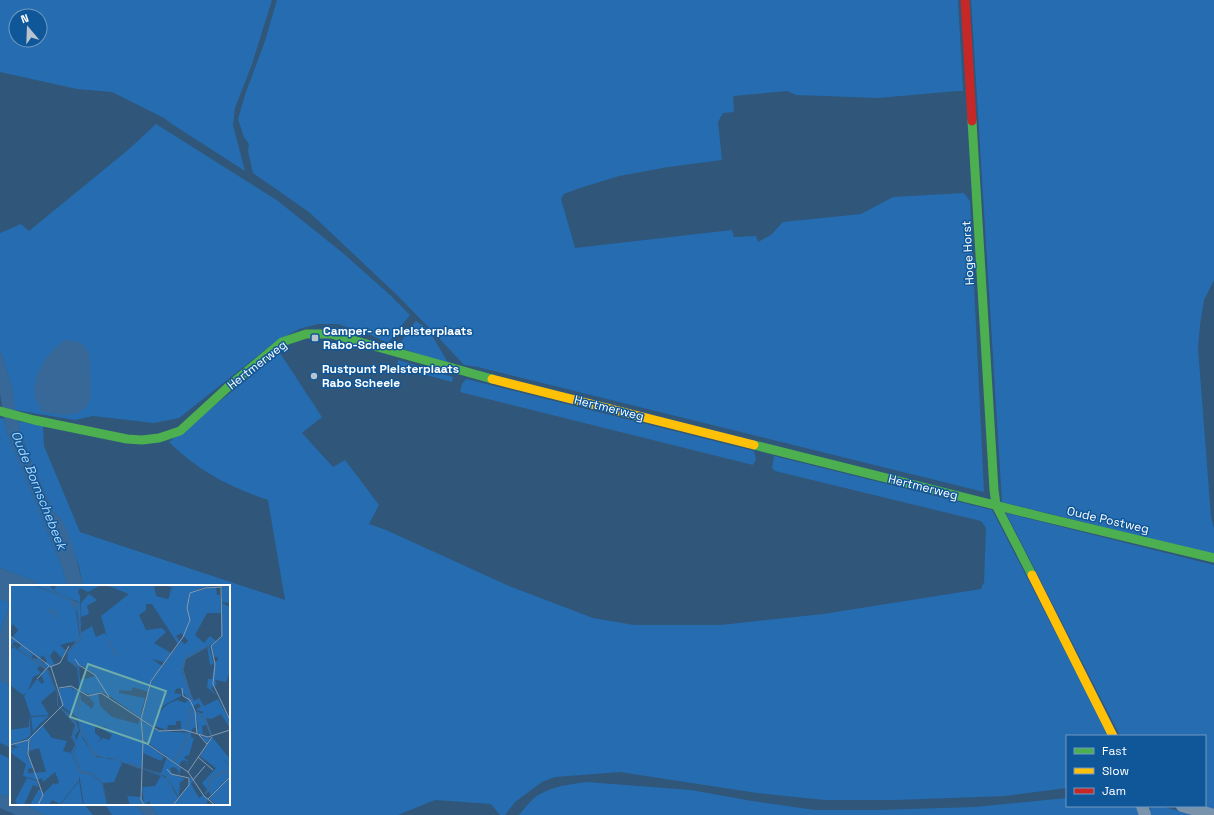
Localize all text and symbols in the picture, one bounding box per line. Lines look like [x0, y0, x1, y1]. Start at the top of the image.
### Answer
north arrow [8, 8, 48, 48]
text: N [19, 11, 31, 26]
street label: Hoge Horst [958, 220, 978, 286]
place label: Camper- en pleisterplaats Rabo-Scheele [323, 323, 473, 353]
marker: Camper- en pleisterplaats Rabo-Scheele [310, 333, 320, 343]
street label: Hertmerweg [224, 337, 290, 393]
place label: Rustpunt Pleisterplaats Rabo Scheele [322, 361, 459, 391]
marker: Rustpunt Pleisterplaats Rabo Scheele [309, 371, 319, 381]
street label: Hertmerweg [572, 392, 646, 424]
water label: Oude Bornschebeek [7, 428, 71, 554]
street label: Hertmerweg [886, 471, 960, 503]
street label: Oude Postweg [1065, 503, 1151, 537]
inset map [10, 585, 230, 805]
legend [1066, 735, 1206, 807]
text: Fast [1102, 743, 1127, 759]
text: Slow [1102, 763, 1129, 779]
text: Jam [1102, 783, 1126, 799]

